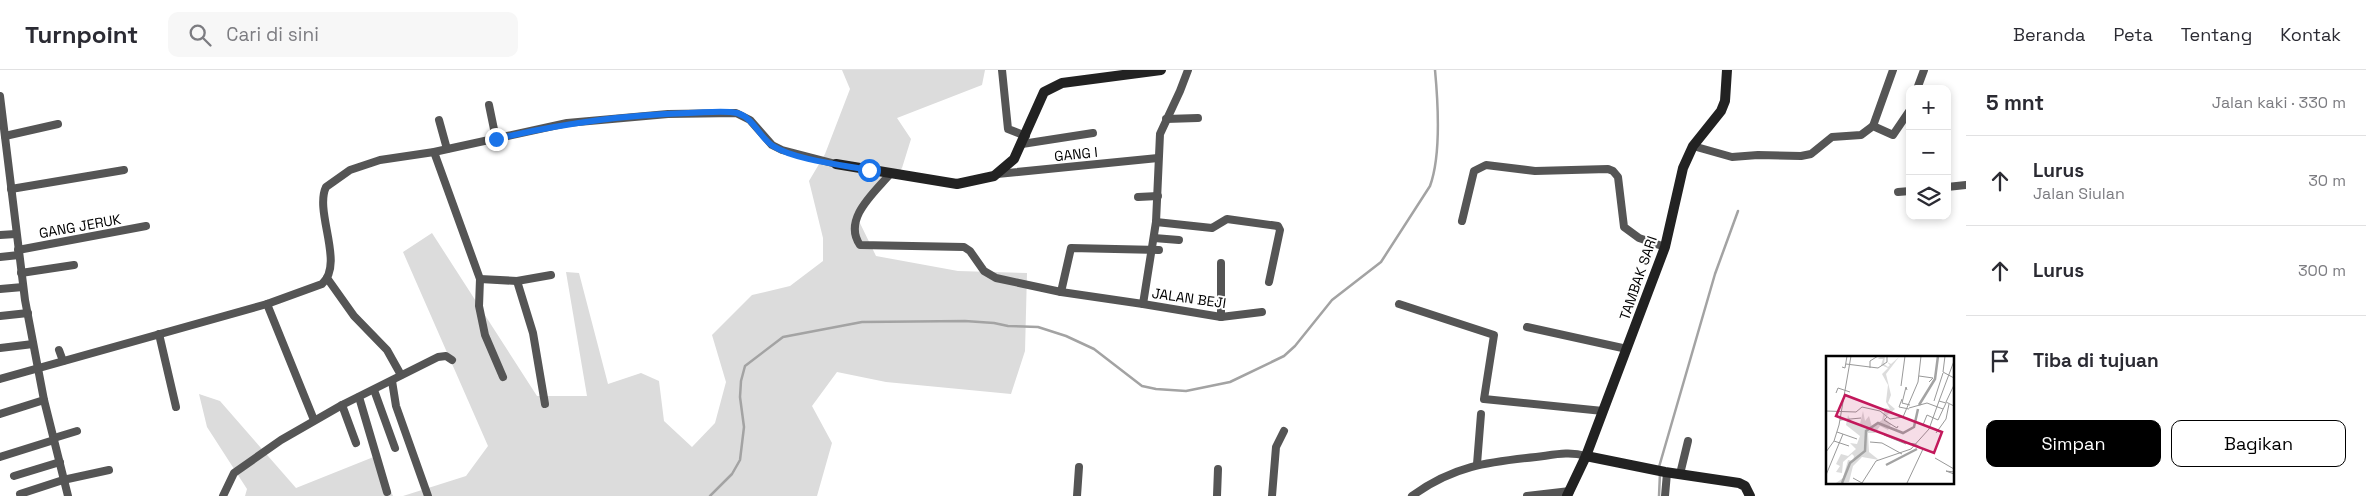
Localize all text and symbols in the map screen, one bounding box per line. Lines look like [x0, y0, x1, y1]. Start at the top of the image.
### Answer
search box [168, 12, 518, 57]
text: Turnpoint [25, 19, 138, 50]
icon: search [186, 21, 214, 49]
text: Cari di sini [226, 22, 319, 47]
text: Beranda [2013, 23, 2085, 46]
text: Peta [2113, 23, 2153, 46]
text: Tentang [2181, 23, 2252, 46]
text: Kontak [2280, 23, 2341, 46]
map controls [1906, 85, 1951, 220]
button: + [1906, 85, 1951, 130]
text: 5 mnt [1986, 89, 2044, 116]
text: Jalan kaki · 330 m [2212, 92, 2346, 113]
route end [485, 128, 508, 151]
button: − [1906, 130, 1951, 175]
street label: GANG I [1053, 143, 1099, 165]
text: Lurus [2033, 158, 2084, 183]
route start [858, 159, 881, 182]
icon: ahead [1986, 167, 2014, 195]
text: 30 m [2308, 170, 2346, 191]
button: layers [1906, 175, 1951, 220]
text: Jalan Siulan [2033, 183, 2125, 204]
street label: GANG JERUK [38, 210, 123, 242]
street label: TAMBAK SARI [1615, 234, 1661, 322]
icon: ahead [1986, 257, 2014, 285]
text: Lurus [2033, 258, 2084, 283]
text: 300 m [2298, 260, 2346, 281]
street label: JALAN BEJI [1151, 284, 1227, 312]
icon: arrive [1986, 347, 2014, 375]
text: Tiba di tujuan [2033, 348, 2159, 373]
inset map [1826, 356, 1954, 484]
button: Simpan [1986, 420, 2161, 467]
button: Bagikan [2171, 420, 2346, 467]

